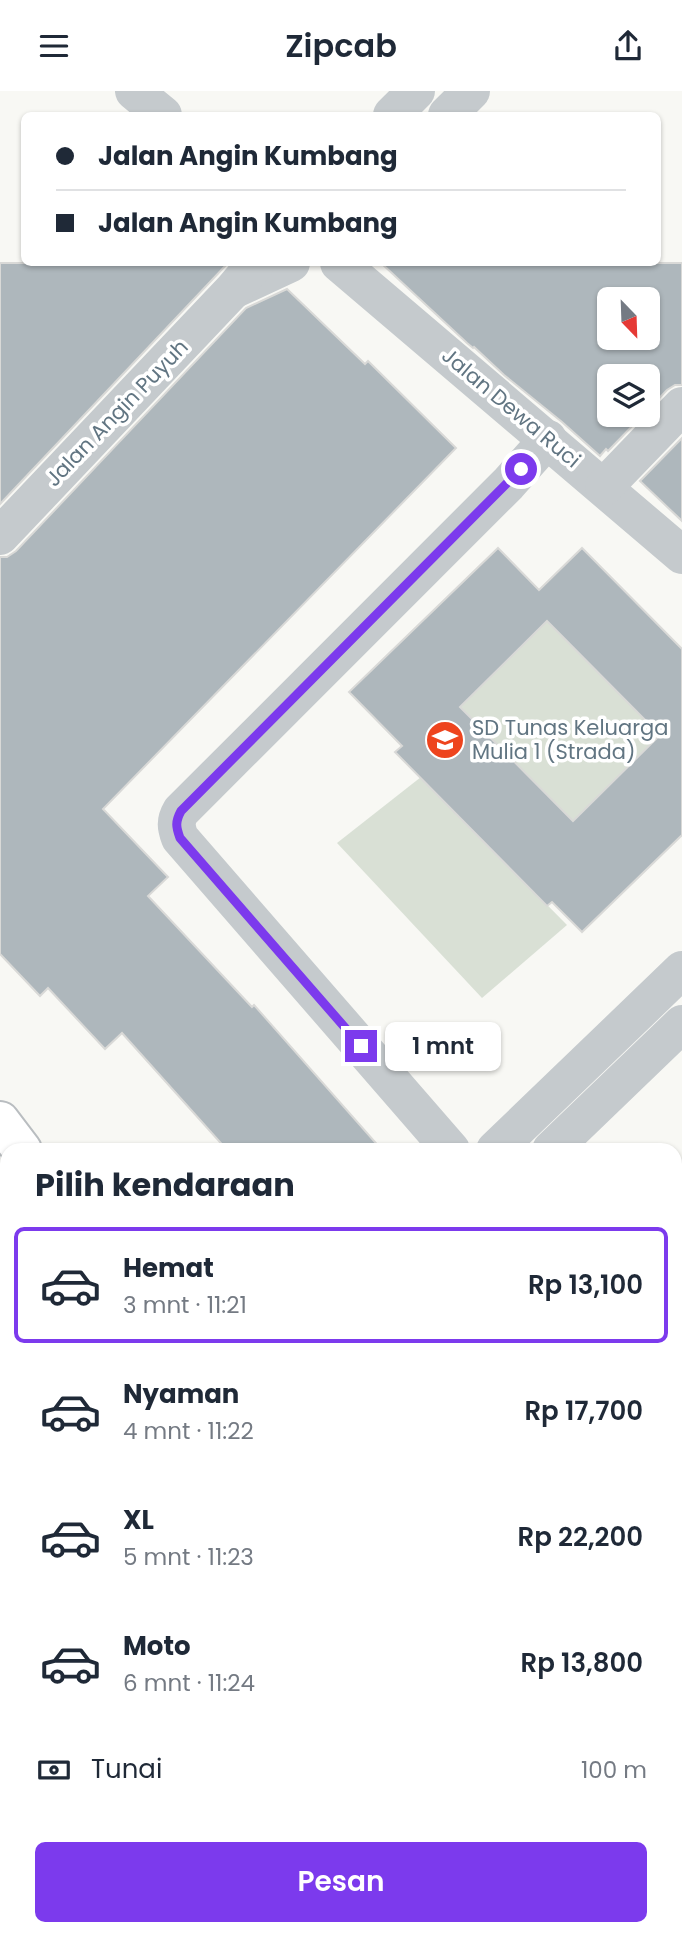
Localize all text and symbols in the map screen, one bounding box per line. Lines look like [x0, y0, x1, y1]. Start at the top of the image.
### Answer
text: Zipcab [285, 23, 397, 68]
icon: menu [35, 27, 73, 65]
icon: share [609, 27, 647, 65]
text: Jalan Angin Kumbang [98, 138, 398, 174]
text: Jalan Angin Kumbang [98, 205, 398, 241]
north arrow [597, 287, 660, 350]
map controls [597, 287, 660, 427]
street label: Jalan Angin Puyuh [39, 333, 194, 493]
street label: Jalan Dewa Ruci [436, 341, 587, 474]
button: layers [597, 364, 660, 427]
route start [505, 453, 537, 485]
place label: SD Tunas Keluarga Mulia 1 (Strada) [472, 713, 668, 766]
school or university icon: SD Tunas Keluarga Mulia 1 (Strada) [424, 719, 466, 761]
callout: 1 mnt [386, 1021, 501, 1070]
route end [345, 1030, 377, 1062]
text: 1 mnt [412, 1030, 474, 1062]
text: Pilih kendaraan [35, 1162, 295, 1207]
text: Hemat [123, 1250, 214, 1286]
icon: car [39, 1254, 102, 1317]
text: Rp 13,100 [528, 1267, 643, 1303]
text: 3 mnt · 11:21 [123, 1289, 247, 1321]
text: Nyaman [123, 1376, 239, 1412]
icon: car [39, 1380, 102, 1443]
text: Rp 17,700 [524, 1393, 643, 1429]
text: 4 mnt · 11:22 [123, 1415, 254, 1447]
text: XL [123, 1502, 154, 1538]
icon: car [39, 1506, 102, 1569]
text: Rp 22,200 [518, 1519, 643, 1555]
text: 5 mnt · 11:23 [123, 1541, 254, 1573]
text: Moto [123, 1628, 191, 1664]
icon: car [39, 1632, 102, 1695]
text: Rp 13,800 [521, 1645, 643, 1681]
text: 6 mnt · 11:24 [123, 1667, 255, 1699]
icon: cash [35, 1751, 73, 1789]
text: Tunai [91, 1751, 162, 1787]
text: 100 m [581, 1754, 647, 1786]
button: Pesan [35, 1842, 647, 1922]

